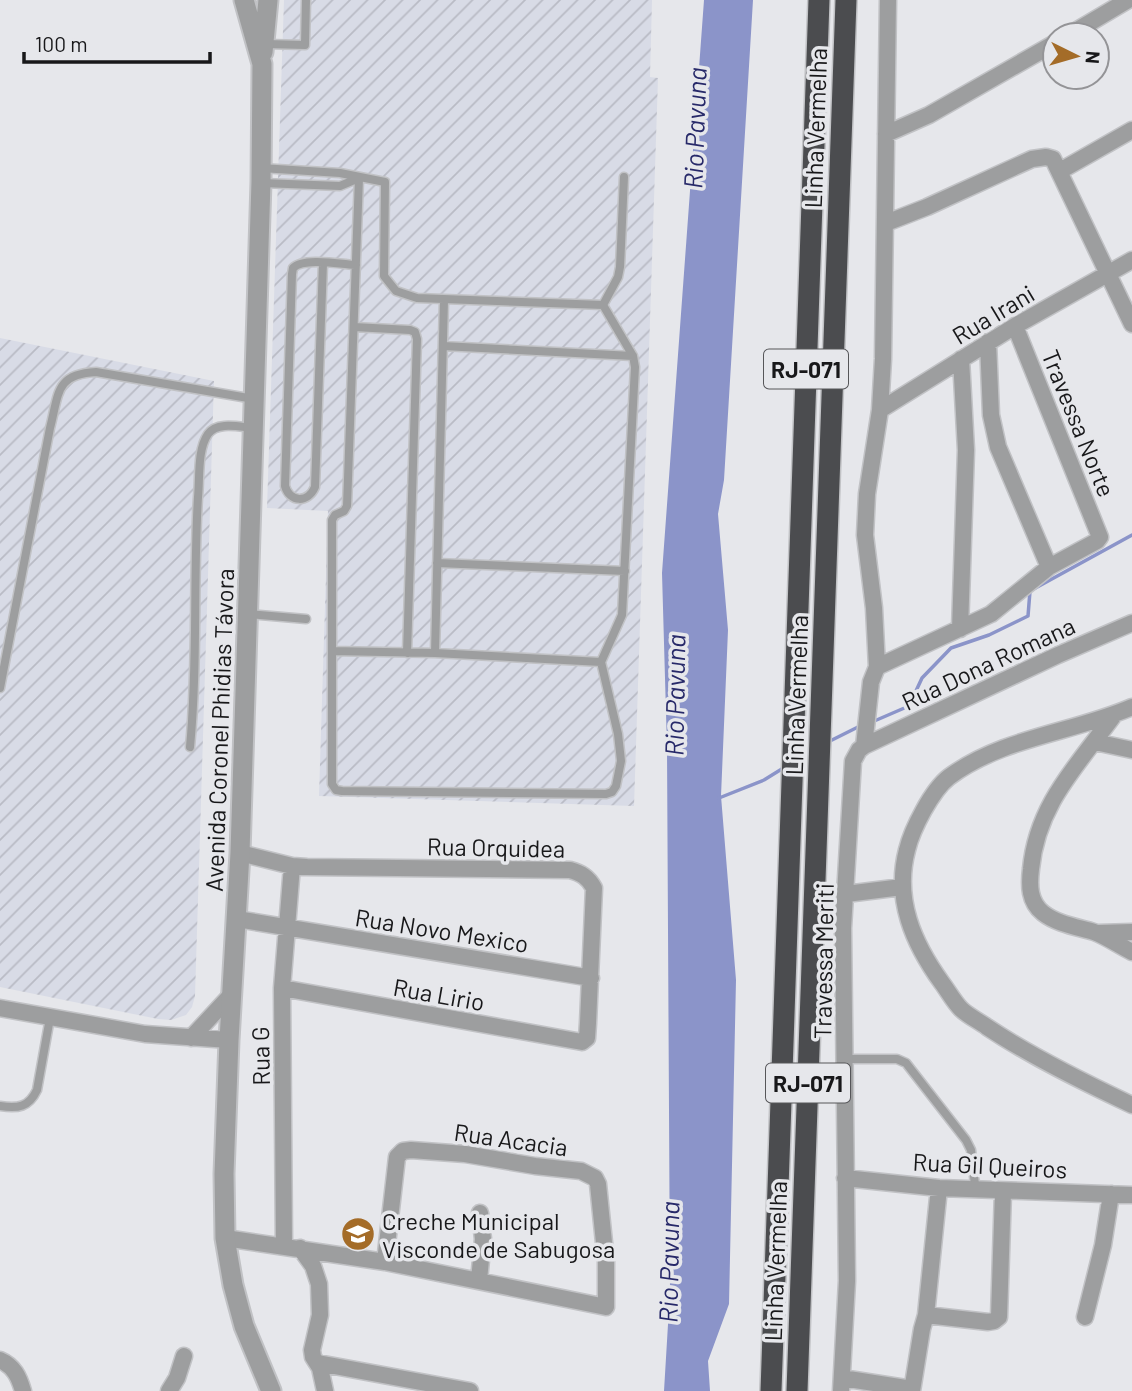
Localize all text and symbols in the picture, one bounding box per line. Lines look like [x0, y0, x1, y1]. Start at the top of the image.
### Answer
scale bar [24, 21, 210, 65]
north arrow [1041, 21, 1111, 91]
text: 100 m [35, 31, 88, 56]
street label: Linha Vermelha [798, 47, 832, 209]
text: N [1081, 50, 1105, 65]
water label: Rio Pavuna [676, 66, 712, 190]
street label: Rua Irani [947, 278, 1039, 350]
street label: Travessa Norte [1036, 345, 1122, 501]
road number: RJ-071 [764, 350, 848, 388]
street label: Avenida Coronel Phidias Távora [199, 568, 239, 892]
street label: Rua Dona Romana [897, 610, 1079, 716]
street label: Linha Vermelha [779, 614, 813, 776]
water label: Rio Pavuna [657, 634, 691, 756]
street label: Rua Orquidea [427, 831, 565, 863]
street label: Travessa Meriti [807, 883, 839, 1039]
street label: Rua Novo Mexico [353, 902, 531, 958]
street label: Rua Lirio [391, 972, 487, 1016]
street label: Rua G [245, 1026, 275, 1086]
road number: RJ-071 [766, 1064, 850, 1102]
street label: Rua Acacia [452, 1117, 570, 1161]
street label: Rua Gil Queiros [912, 1146, 1068, 1184]
street label: Linha Vermelha [758, 1180, 792, 1342]
water label: Rio Pavuna [651, 1201, 685, 1323]
place label: Creche Municipal Visconde de Sabugosa [382, 1206, 615, 1263]
school or university icon: Creche Municipal Visconde de Sabugosa [339, 1215, 377, 1253]

